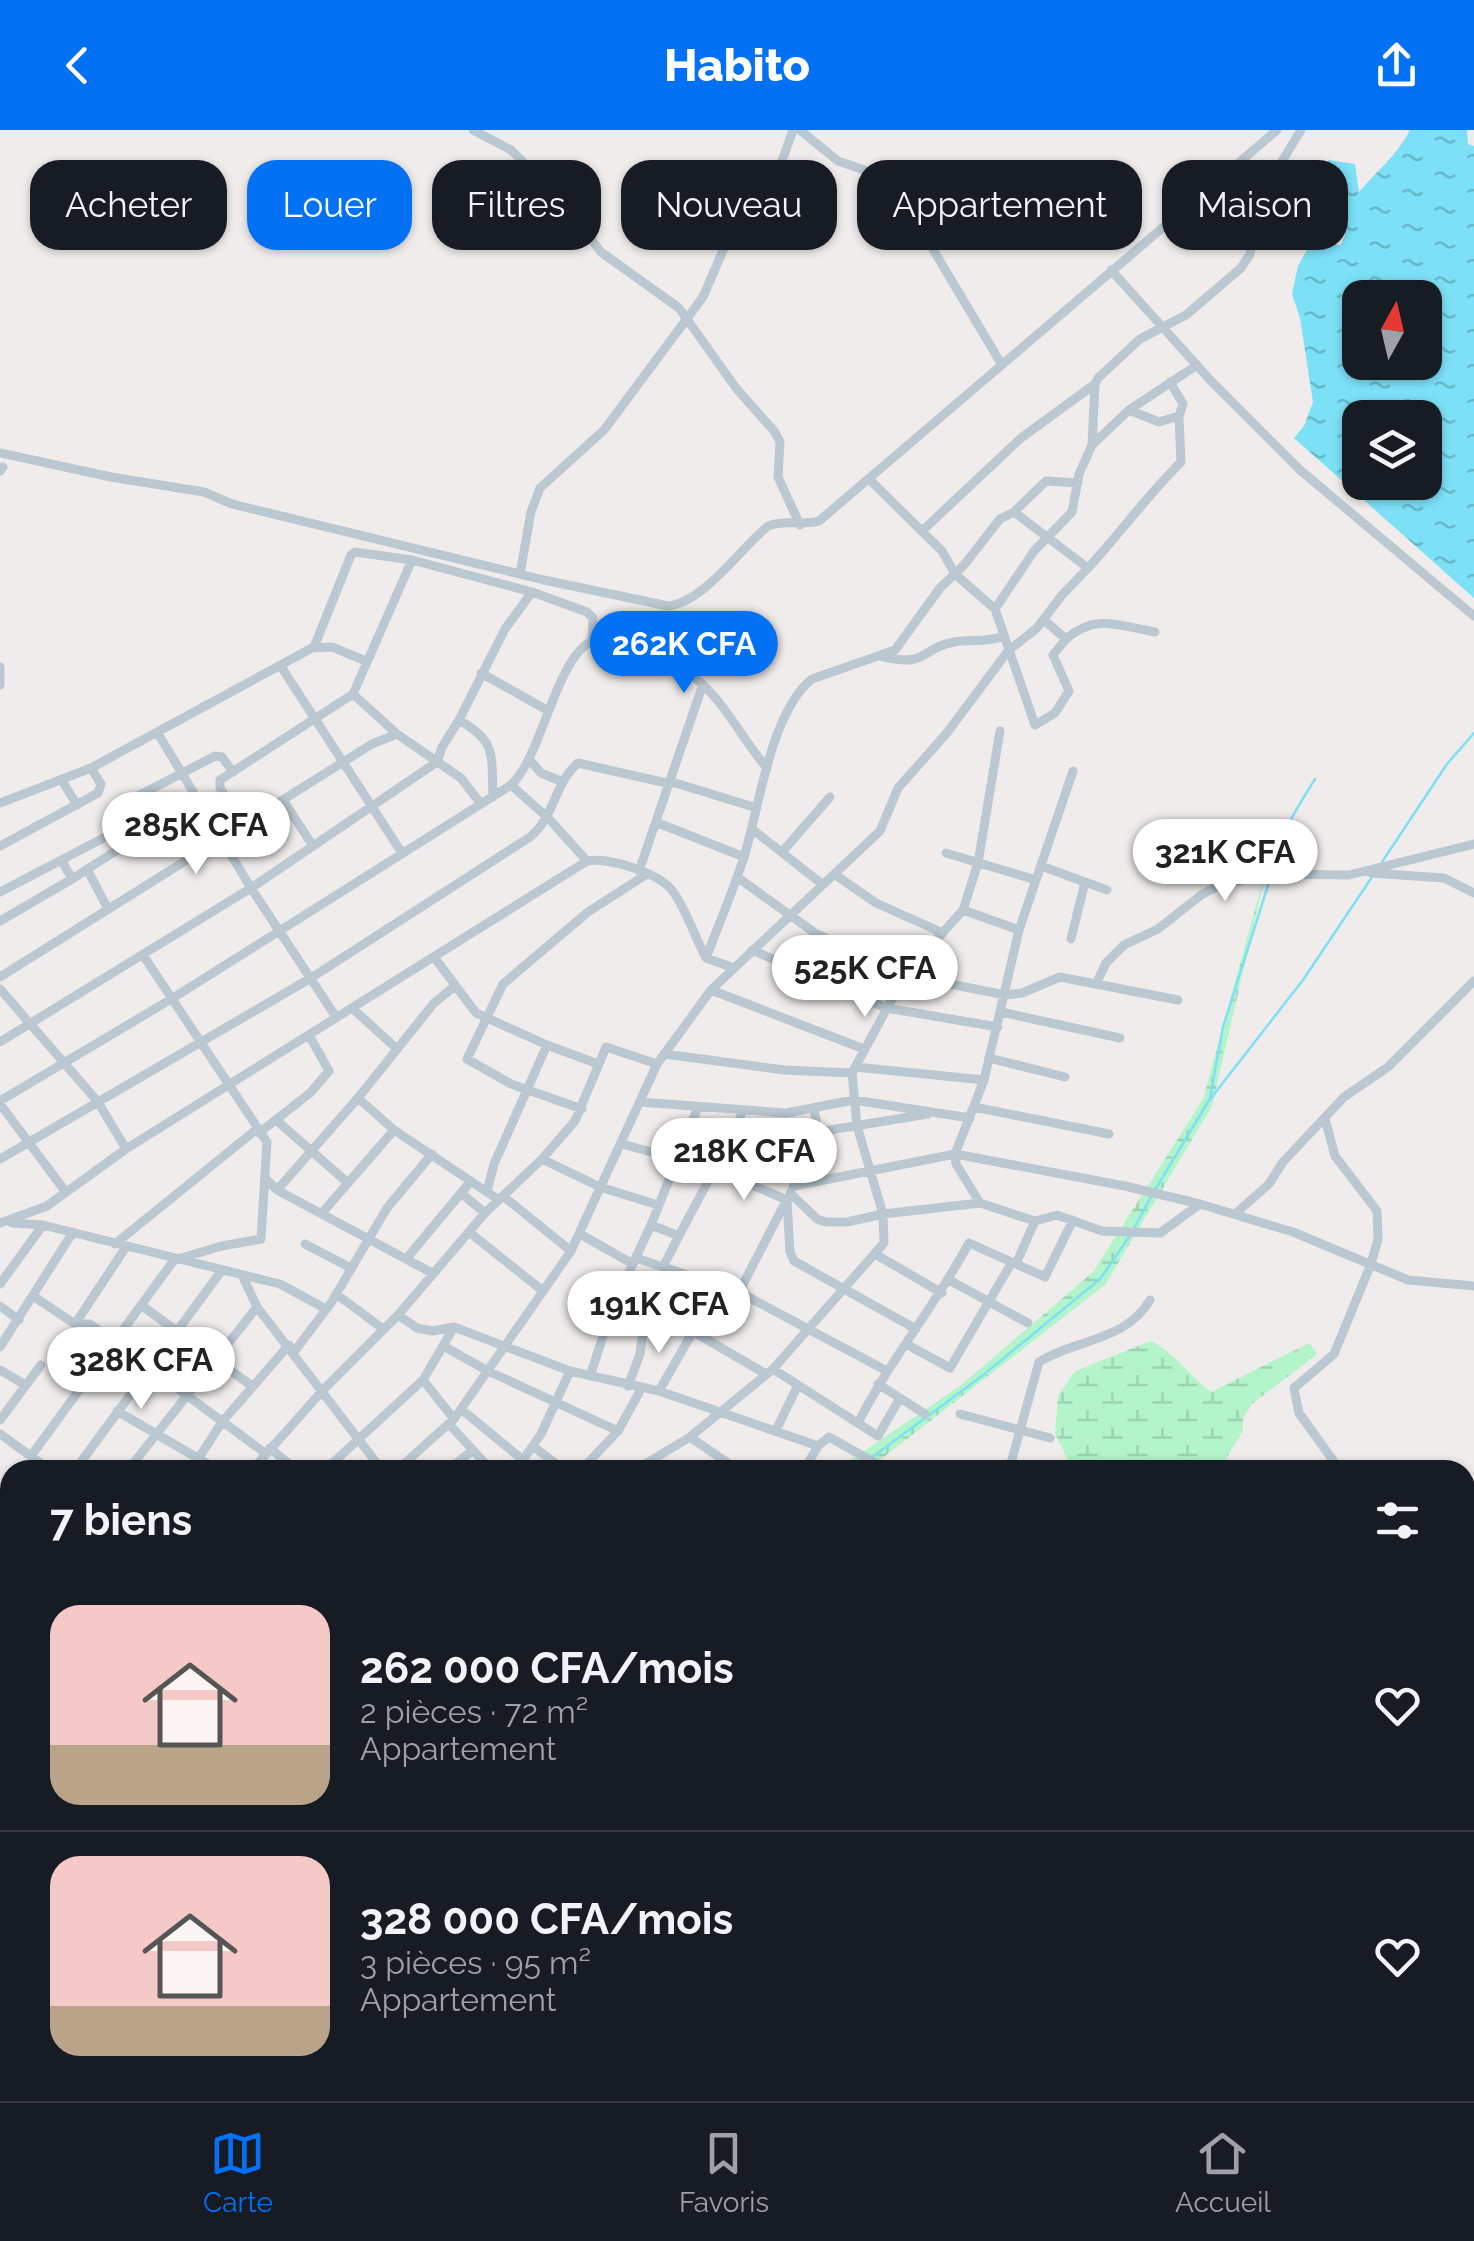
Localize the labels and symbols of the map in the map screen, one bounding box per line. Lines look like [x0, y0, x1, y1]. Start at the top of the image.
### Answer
north arrow [1342, 280, 1442, 380]
pin: 262K CFA [581, 611, 787, 696]
pin: 285K CFA [93, 792, 299, 877]
pin: 321K CFA [1122, 819, 1328, 904]
pin: 525K CFA [762, 935, 968, 1020]
pin: 218K CFA [641, 1118, 847, 1203]
pin: 191K CFA [556, 1271, 762, 1356]
pin: 328K CFA [38, 1327, 244, 1412]

